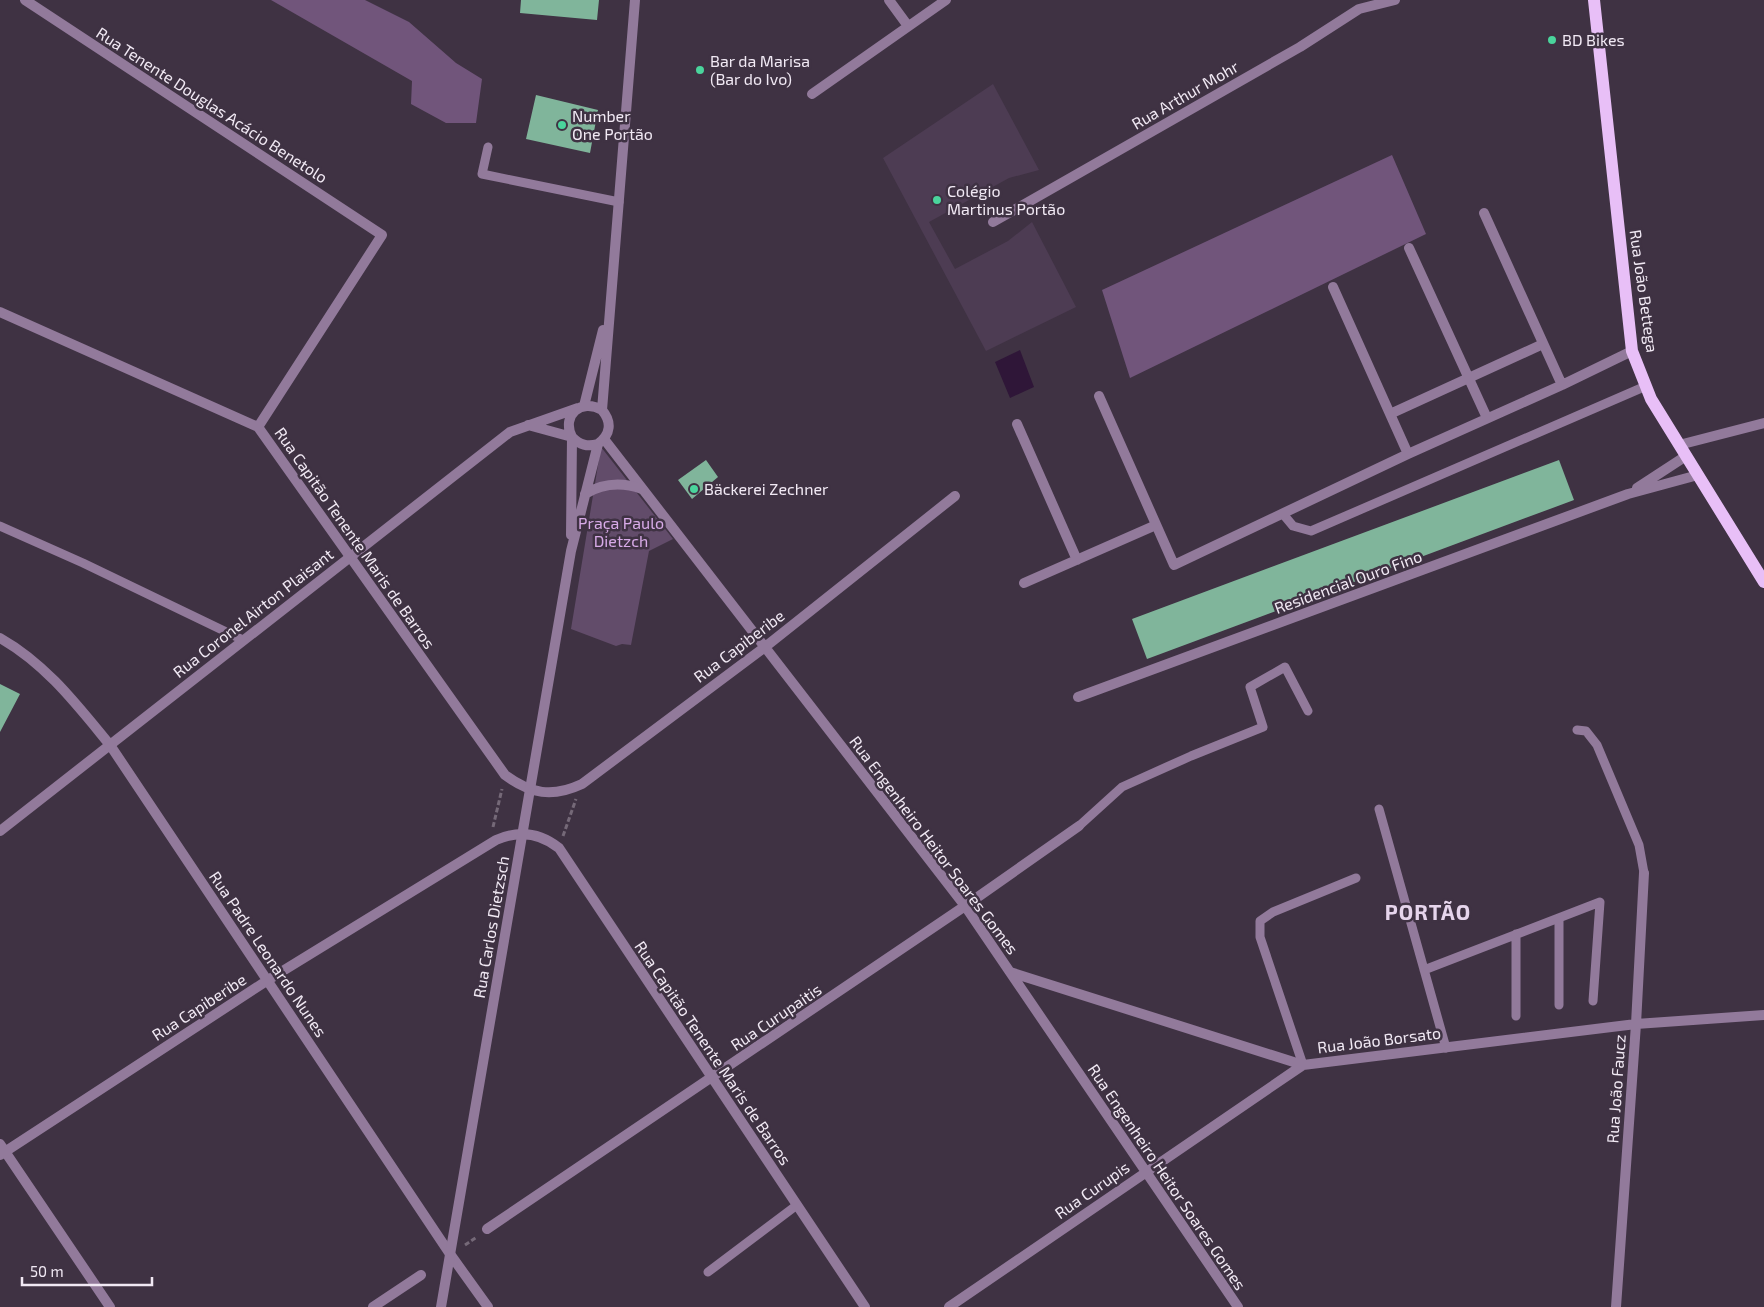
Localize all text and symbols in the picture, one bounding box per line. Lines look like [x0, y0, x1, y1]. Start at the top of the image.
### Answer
street label: Rua Tenente Douglas Acácio Benetolo [93, 23, 331, 187]
place label: BD Bikes [1562, 30, 1625, 49]
marker: BD Bikes [1546, 34, 1558, 46]
place label: Bar da Marisa (Bar do Ivo) [710, 51, 810, 88]
street label: Rua Arthur Mohr [1128, 56, 1242, 133]
marker: Bar da Marisa (Bar do Ivo) [694, 64, 706, 76]
place label: Number One Portão [572, 106, 653, 143]
marker: Number One Portão [556, 119, 568, 131]
place label: Colégio Martinus Portão [947, 181, 1065, 218]
marker: Colégio Martinus Portão [931, 194, 943, 206]
street label: Rua João Bettega [1626, 228, 1663, 354]
street label: Rua Capitão Tenente Maris de Barros [271, 423, 439, 652]
place label: Bäckerei Zechner [704, 479, 829, 498]
marker: Bäckerei Zechner [688, 483, 700, 495]
park label: Praça Paulo Dietzch [578, 513, 664, 550]
street label: Rua Coronel Airton Plaisant [169, 544, 337, 681]
street label: Residencial Ouro Fino [1271, 546, 1424, 617]
street label: Rua Capiberibe [690, 605, 788, 686]
street label: Rua Engenheiro Heitor Soares Gomes [846, 732, 1023, 958]
street label: Rua Carlos Dietzsch [469, 854, 512, 999]
street label: Rua Padre Leonardo Nunes [206, 867, 331, 1040]
district label: PORTÃO [1385, 899, 1471, 924]
street label: Rua Capitão Tenente Maris de Barros [631, 937, 796, 1168]
street label: Rua Capiberibe [148, 969, 249, 1044]
street label: Rua Curupaitis [727, 979, 825, 1054]
street label: Rua João Borsato [1316, 1022, 1442, 1057]
street label: Rua João Faucz [1602, 1034, 1629, 1144]
street label: Rua Engenheiro Heitor Soares Gomes [1084, 1060, 1250, 1293]
street label: Rua Curupis [1051, 1157, 1133, 1222]
scale bar [22, 1254, 152, 1286]
text: 50 m [30, 1262, 64, 1280]

